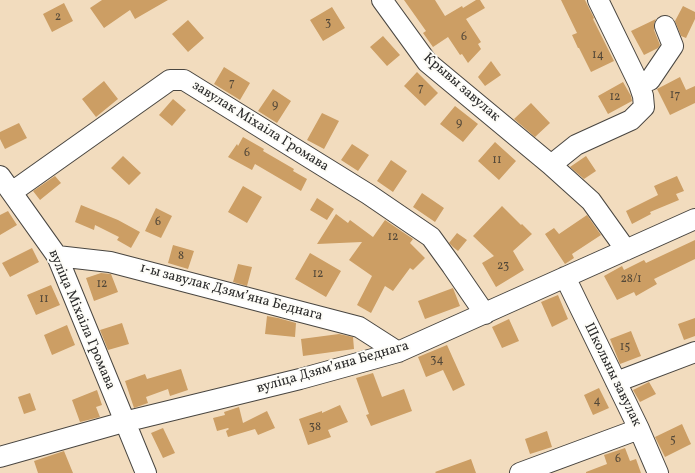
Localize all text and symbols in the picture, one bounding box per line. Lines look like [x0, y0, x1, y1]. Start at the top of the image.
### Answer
house number: 2 [55, 11, 61, 25]
house number: 3 [325, 17, 331, 31]
house number: 6 [461, 31, 467, 45]
house number: 14 [592, 49, 604, 63]
street label: Крывы завулак [419, 50, 503, 126]
house number: 7 [229, 77, 235, 91]
street label: завулак Міхаіла Громава [189, 78, 331, 176]
house number: 7 [418, 82, 424, 96]
house number: 17 [670, 89, 680, 103]
house number: 12 [609, 91, 621, 105]
house number: 9 [272, 99, 278, 113]
house number: 9 [456, 117, 462, 131]
house number: 6 [244, 147, 250, 161]
house number: 11 [492, 154, 502, 168]
house number: 6 [155, 216, 161, 230]
house number: 12 [387, 231, 399, 245]
street label: вуліца Міхаіла Громава [44, 248, 118, 392]
house number: 8 [178, 250, 184, 264]
street label: 1-ы завулак Дзямʼяна Беднага [138, 260, 324, 326]
house number: 23 [497, 260, 509, 274]
house number: 12 [312, 268, 324, 282]
house number: 28/1 [620, 273, 642, 287]
house number: 12 [96, 278, 108, 292]
house number: 11 [39, 293, 49, 307]
street label: Школьны завулак [580, 320, 644, 430]
street label: вуліца Дзямʼяна Беднага [255, 338, 411, 398]
house number: 15 [620, 341, 630, 355]
house number: 34 [430, 354, 444, 368]
house number: 4 [593, 395, 601, 409]
house number: 38 [309, 421, 321, 435]
house number: 5 [670, 434, 676, 448]
house number: 6 [615, 453, 621, 467]

